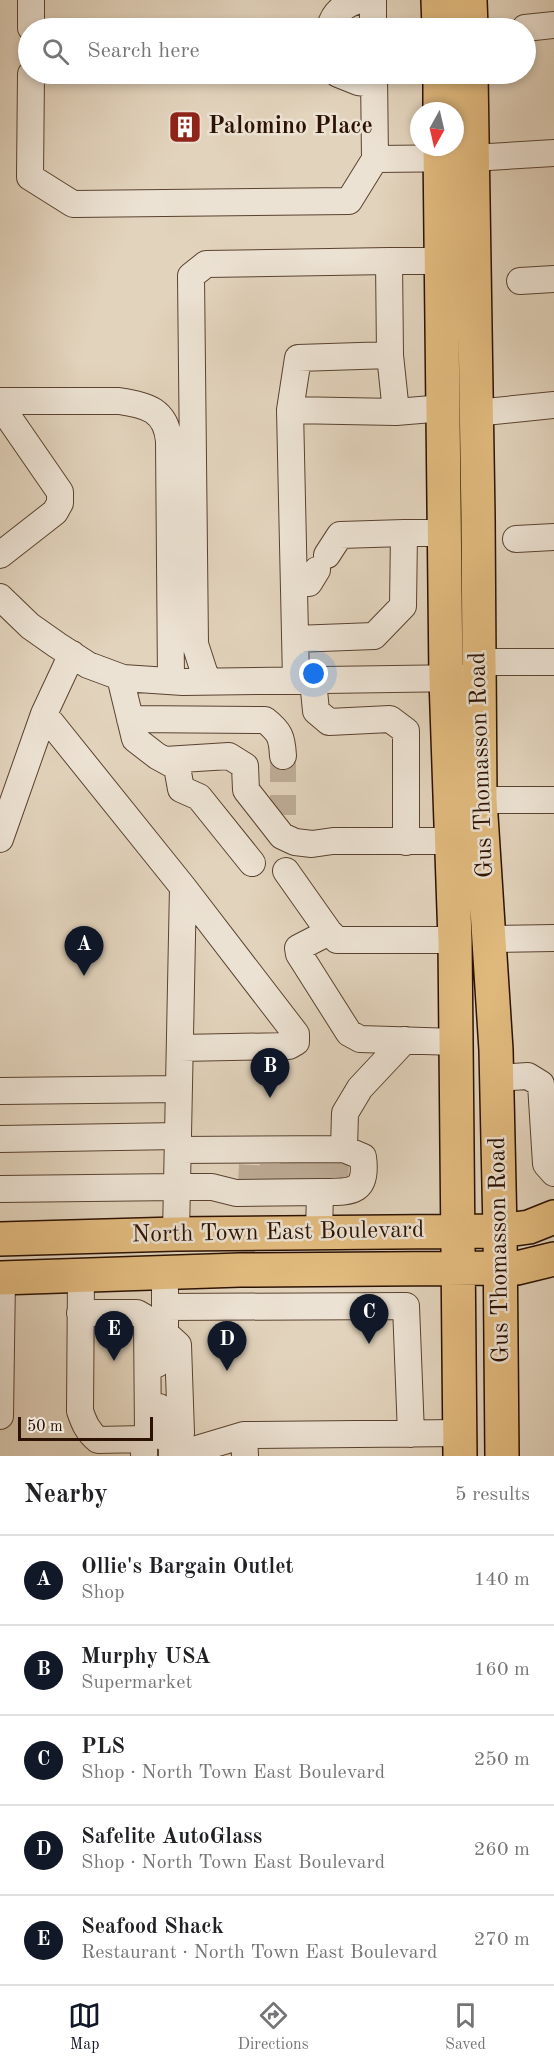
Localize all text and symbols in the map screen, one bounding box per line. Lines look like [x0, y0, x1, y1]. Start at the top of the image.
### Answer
search box [18, 18, 536, 84]
icon: search [39, 35, 72, 68]
text: Search here [87, 40, 200, 62]
north arrow [410, 102, 464, 156]
building icon: Palomino Place [167, 109, 203, 145]
place label: Palomino Place [208, 115, 373, 139]
street label: Gus Thomasson Road [466, 652, 498, 878]
your location [299, 659, 328, 688]
pin: A [64, 926, 104, 976]
pin: B [250, 1048, 290, 1098]
street label: Gus Thomasson Road [486, 1137, 514, 1363]
street label: North Town East Boulevard [131, 1218, 425, 1248]
pin: C [350, 1294, 388, 1344]
pin: E [94, 1312, 134, 1361]
pin: D [208, 1322, 246, 1371]
scale bar [18, 1414, 153, 1442]
text: 50 m [27, 1419, 63, 1435]
text: Nearby [24, 1482, 108, 1508]
text: 5 results [455, 1485, 530, 1505]
text: Ollie's Bargain Outlet [81, 1556, 294, 1578]
text: A [36, 1570, 51, 1590]
text: 140 m [474, 1570, 530, 1590]
text: Shop [81, 1583, 125, 1603]
text: Murphy USA [81, 1646, 211, 1668]
text: B [36, 1660, 51, 1680]
text: 160 m [474, 1660, 530, 1680]
text: Supermarket [81, 1673, 192, 1693]
text: PLS [81, 1736, 125, 1758]
text: C [37, 1750, 50, 1770]
text: 250 m [474, 1750, 530, 1770]
text: Shop · North Town East Boulevard [81, 1763, 385, 1783]
text: Safelite AutoGlass [81, 1826, 262, 1848]
text: D [36, 1840, 51, 1860]
text: 260 m [474, 1840, 530, 1860]
text: Shop · North Town East Boulevard [81, 1853, 385, 1873]
text: Seafood Shack [81, 1916, 224, 1938]
text: E [37, 1930, 50, 1950]
text: 270 m [474, 1930, 530, 1950]
text: Restaurant · North Town East Boulevard [81, 1943, 437, 1963]
tab: Map [68, 1999, 101, 2055]
tab: Directions [238, 1999, 309, 2055]
tab: Saved [445, 1999, 486, 2055]

